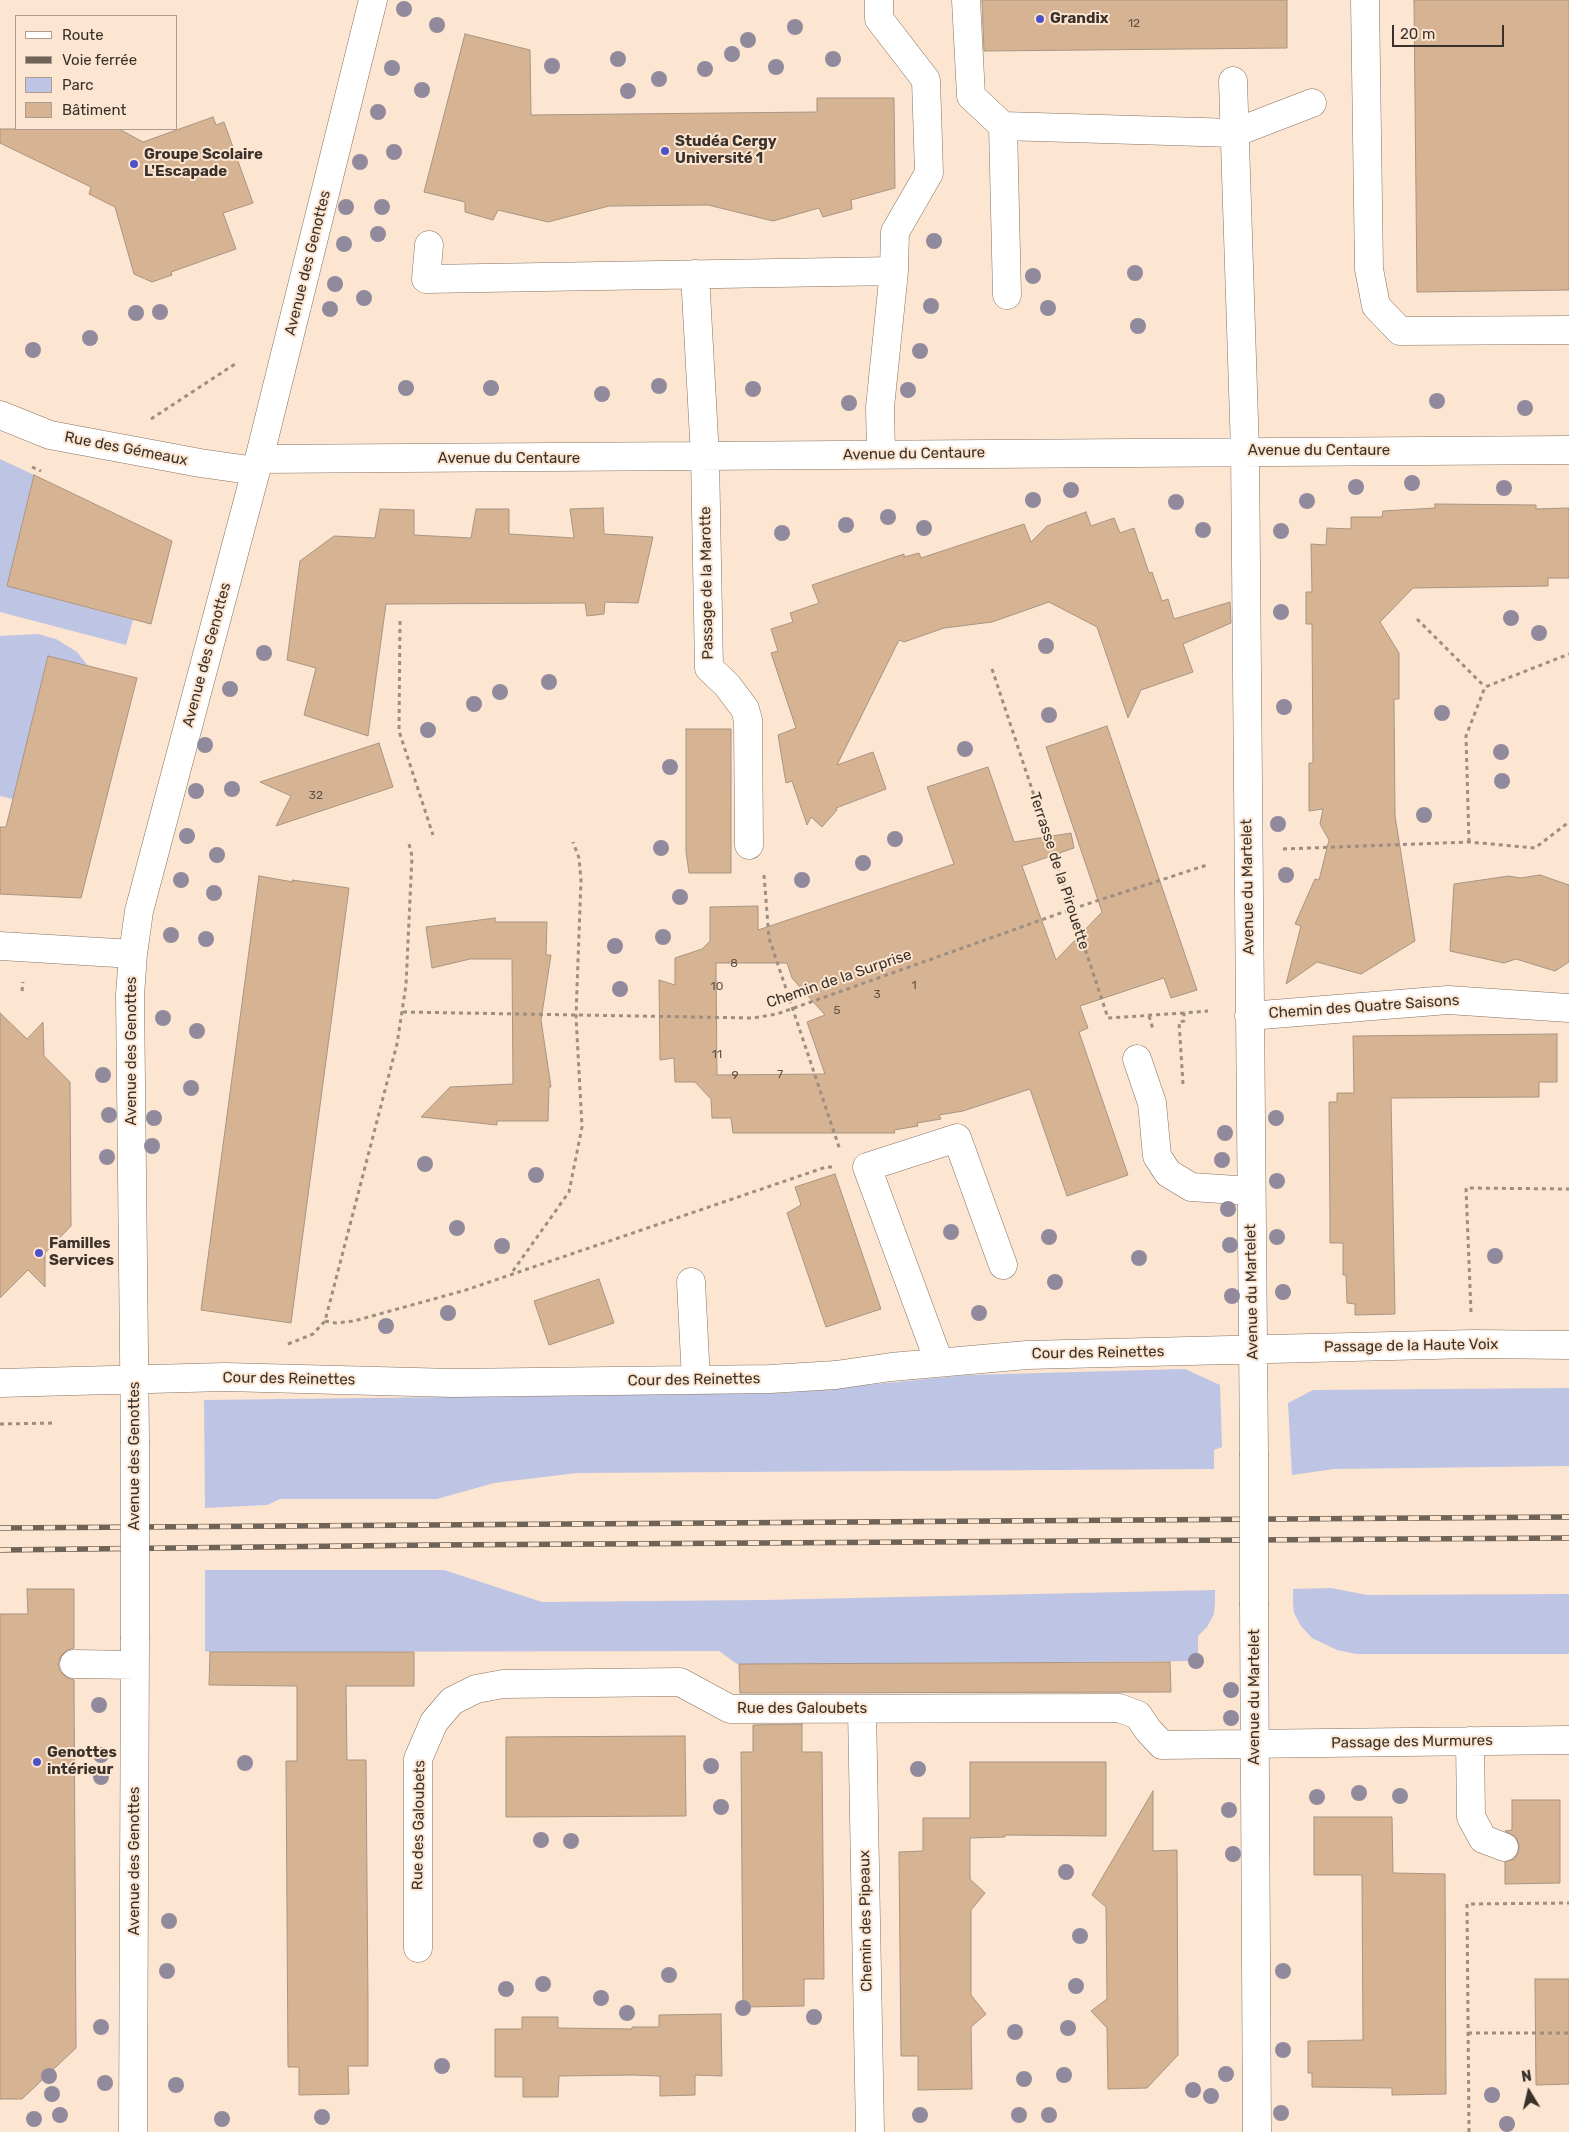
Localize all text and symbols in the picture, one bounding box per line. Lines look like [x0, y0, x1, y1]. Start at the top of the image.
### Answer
place label: Grandix [1050, 10, 1109, 28]
marker: Grandix [1034, 13, 1046, 25]
legend [15, 15, 178, 130]
scale bar [1394, 15, 1506, 47]
house number: 12 [1128, 17, 1140, 31]
text: 20 m [1400, 25, 1435, 43]
text: Route [62, 26, 104, 44]
text: Voie ferrée [62, 51, 137, 69]
text: Parc [62, 76, 94, 94]
text: Bâtiment [62, 101, 126, 119]
place label: Studéa Cergy Université 1 [675, 133, 777, 168]
marker: Studéa Cergy Université 1 [659, 145, 671, 157]
place label: Groupe Scolaire L'Escapade [144, 146, 263, 181]
marker: Groupe Scolaire L'Escapade [128, 158, 140, 170]
street label: Avenue des Genottes [281, 189, 335, 337]
street label: Rue des Gémeaux [63, 428, 189, 470]
street label: Avenue du Centaure [1248, 442, 1390, 460]
street label: Avenue du Centaure [843, 444, 985, 464]
street label: Avenue du Centaure [438, 450, 580, 468]
street label: Passage de la Marotte [697, 506, 717, 660]
street label: Avenue des Genottes [179, 581, 235, 729]
house number: 32 [309, 789, 323, 803]
street label: Terrasse de la Pirouette [1025, 790, 1093, 952]
street label: Avenue du Martelet [1238, 819, 1258, 955]
street label: Chemin de la Surprise [764, 946, 914, 1012]
house number: 8 [730, 957, 738, 971]
street label: Avenue des Genottes [123, 977, 141, 1125]
house number: 1 [911, 979, 917, 993]
house number: 10 [711, 980, 723, 994]
house number: 3 [873, 988, 881, 1002]
street label: Chemin des Quatre Saisons [1268, 991, 1460, 1023]
house number: 5 [833, 1004, 841, 1018]
house number: 11 [712, 1048, 722, 1062]
house number: 7 [777, 1068, 783, 1082]
house number: 9 [731, 1069, 739, 1083]
street label: Avenue du Martelet [1242, 1224, 1262, 1360]
place label: Familles Services [49, 1235, 114, 1270]
marker: Familles Services [33, 1247, 45, 1259]
street label: Passage de la Haute Voix [1324, 1335, 1498, 1357]
street label: Cour des Reinettes [1032, 1343, 1164, 1363]
street label: Cour des Reinettes [223, 1369, 355, 1389]
street label: Cour des Reinettes [628, 1370, 760, 1390]
street label: Avenue des Genottes [126, 1382, 144, 1530]
street label: Avenue du Martelet [1246, 1629, 1264, 1765]
street label: Rue des Galoubets [737, 1700, 867, 1718]
street label: Passage des Murmures [1331, 1732, 1493, 1752]
place label: Genottes intérieur [47, 1744, 117, 1779]
marker: Genottes intérieur [31, 1756, 43, 1768]
street label: Rue des Galoubets [409, 1760, 429, 1890]
street label: Avenue des Genottes [126, 1787, 144, 1935]
street label: Chemin des Pipeaux [856, 1850, 876, 1992]
north arrow [1504, 2067, 1554, 2117]
text: N [1520, 2068, 1533, 2086]

